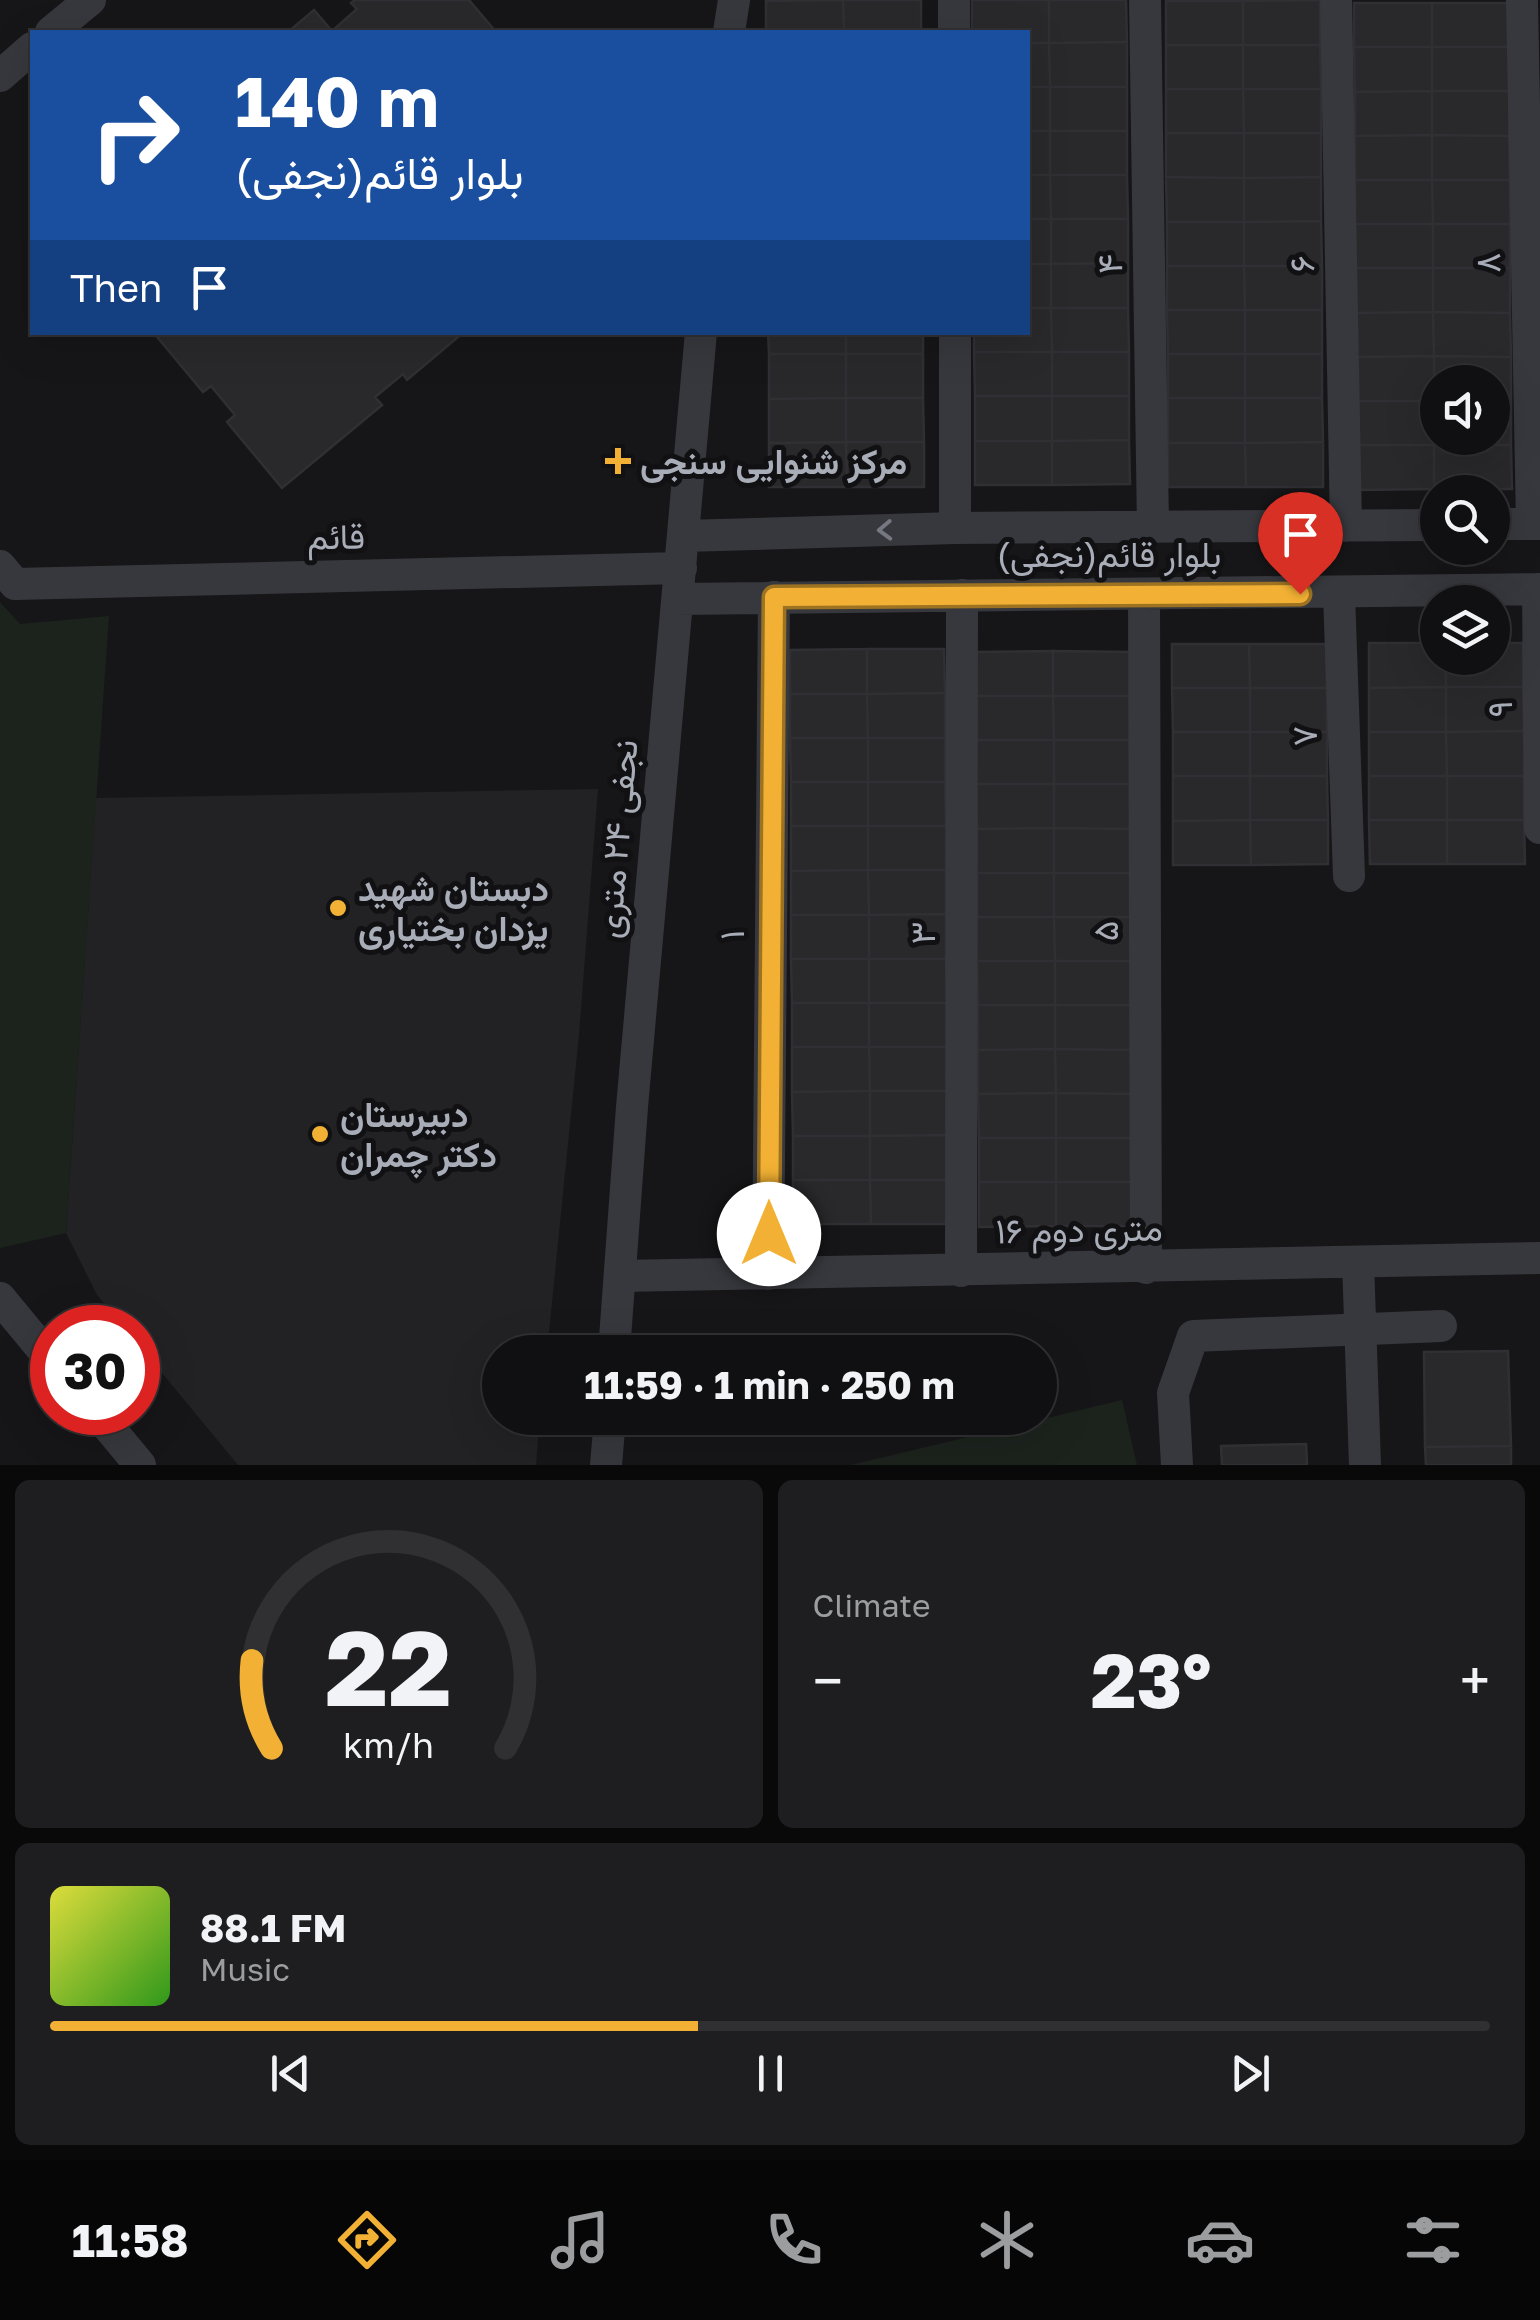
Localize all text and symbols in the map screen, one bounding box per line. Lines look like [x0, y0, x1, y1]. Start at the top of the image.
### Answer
text: 140 m [235, 58, 439, 142]
icon: right [70, 70, 200, 200]
text: بلوار قائم(نجفی) [235, 145, 524, 199]
street label: ۸ [1466, 252, 1508, 274]
street label: ۴ [1088, 254, 1130, 274]
street label: ۶ [1280, 255, 1322, 273]
icon: arrive [182, 260, 237, 315]
text: Then [70, 265, 162, 310]
map controls [1420, 365, 1510, 675]
button: sound [1420, 365, 1510, 455]
place label: مرکز شنوایی سنجی [640, 440, 907, 484]
marker: مرکز شنوایی سنجی [605, 448, 631, 474]
button: search [1420, 475, 1510, 565]
pin [1258, 492, 1343, 595]
icon: arrive [1273, 507, 1328, 562]
street label: قائم [307, 514, 365, 561]
one-way arrow [877, 520, 893, 541]
street label: بلوار قائم(نجفی) [997, 533, 1221, 578]
button: layers [1420, 585, 1510, 675]
street label: ۹ [1478, 700, 1520, 718]
street label: ۷ [1283, 725, 1325, 747]
street label: نجفی ۲۴ متری [586, 738, 648, 940]
place label: دبستان شهید یزدان بختیاری [358, 867, 549, 951]
marker: دبستان شهید یزدان بختیاری [327, 897, 349, 919]
street label: ۳ [901, 921, 943, 945]
street label: ۵ [1084, 921, 1126, 941]
street label: ۱ [710, 930, 752, 940]
place label: دبیرستان دکتر چمران [340, 1093, 497, 1179]
marker: دبیرستان دکتر چمران [309, 1123, 331, 1145]
position arrow [717, 1182, 821, 1286]
street label: ۱۶ متری دوم [995, 1207, 1163, 1254]
speed limit sign: 30 [30, 1305, 160, 1435]
text: 11:59 · 1 min · 250 m [584, 1362, 955, 1407]
text: Climate [813, 1586, 931, 1624]
text: 22 [325, 1604, 452, 1729]
text: 23° [1091, 1634, 1212, 1725]
text: − [813, 1647, 843, 1713]
text: + [1460, 1647, 1490, 1713]
text: km/h [343, 1723, 434, 1766]
text: 88.1 FM [200, 1905, 346, 1950]
text: Music [200, 1950, 290, 1988]
icon: previous [263, 2046, 318, 2101]
icon: pause [743, 2046, 798, 2101]
icon: next [1223, 2046, 1278, 2101]
icon: directions [332, 2205, 402, 2275]
icon: music [545, 2205, 615, 2275]
icon: phone [759, 2205, 829, 2275]
icon: climate [972, 2205, 1042, 2275]
icon: car [1185, 2205, 1255, 2275]
icon: filters [1398, 2205, 1468, 2275]
text: 11:58 [72, 2213, 189, 2267]

